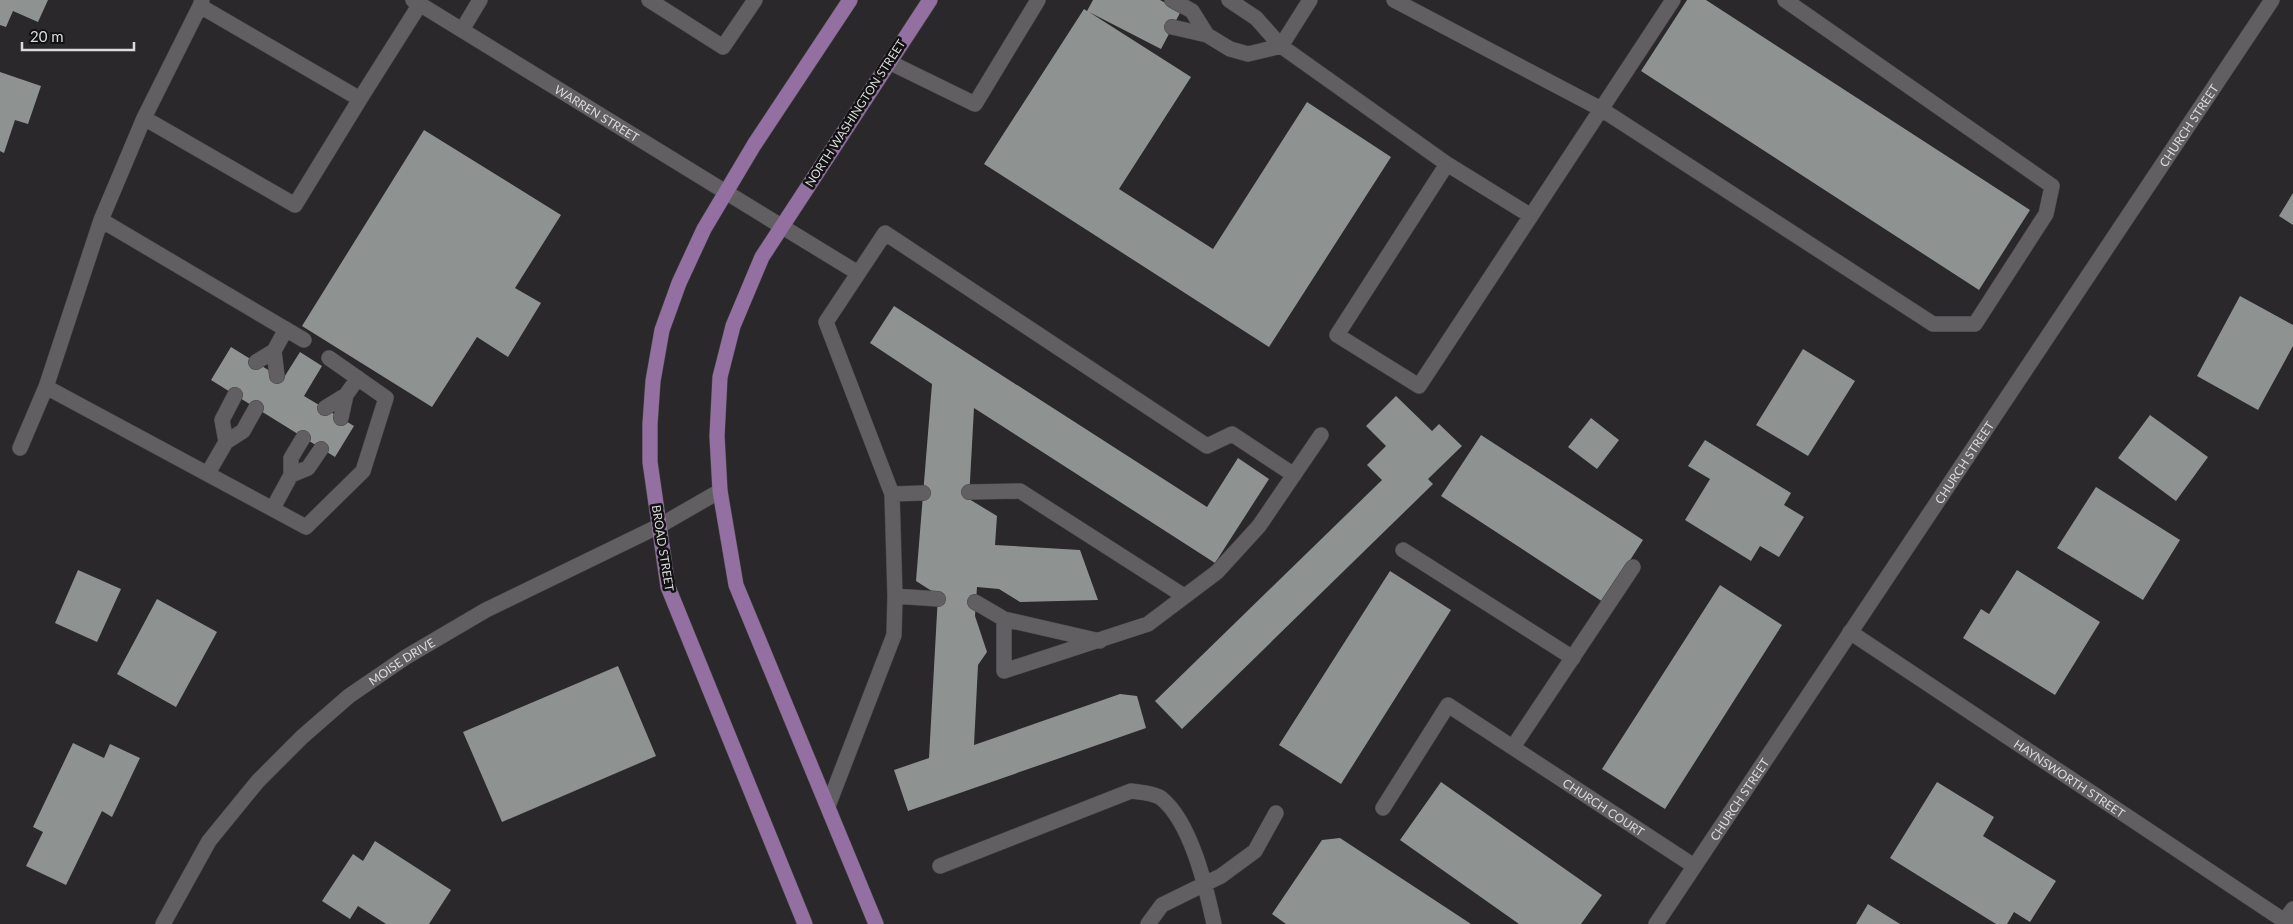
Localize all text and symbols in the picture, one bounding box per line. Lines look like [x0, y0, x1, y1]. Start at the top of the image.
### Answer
scale bar [22, 20, 135, 52]
text: 20 m [30, 27, 64, 45]
street label: NORTH WASHINGTON STREET [802, 36, 908, 190]
street label: WARREN STREET [552, 81, 642, 145]
street label: CHURCH STREET [2156, 81, 2221, 169]
street label: CHURCH STREET [1931, 418, 1997, 506]
street label: BROAD STREET [649, 504, 677, 592]
street label: MOISE DRIVE [366, 634, 437, 688]
street label: HAYNSWORTH STREET [2011, 736, 2128, 821]
street label: CHURCH STREET [1706, 755, 1772, 843]
street label: CHURCH COURT [1560, 775, 1647, 839]

